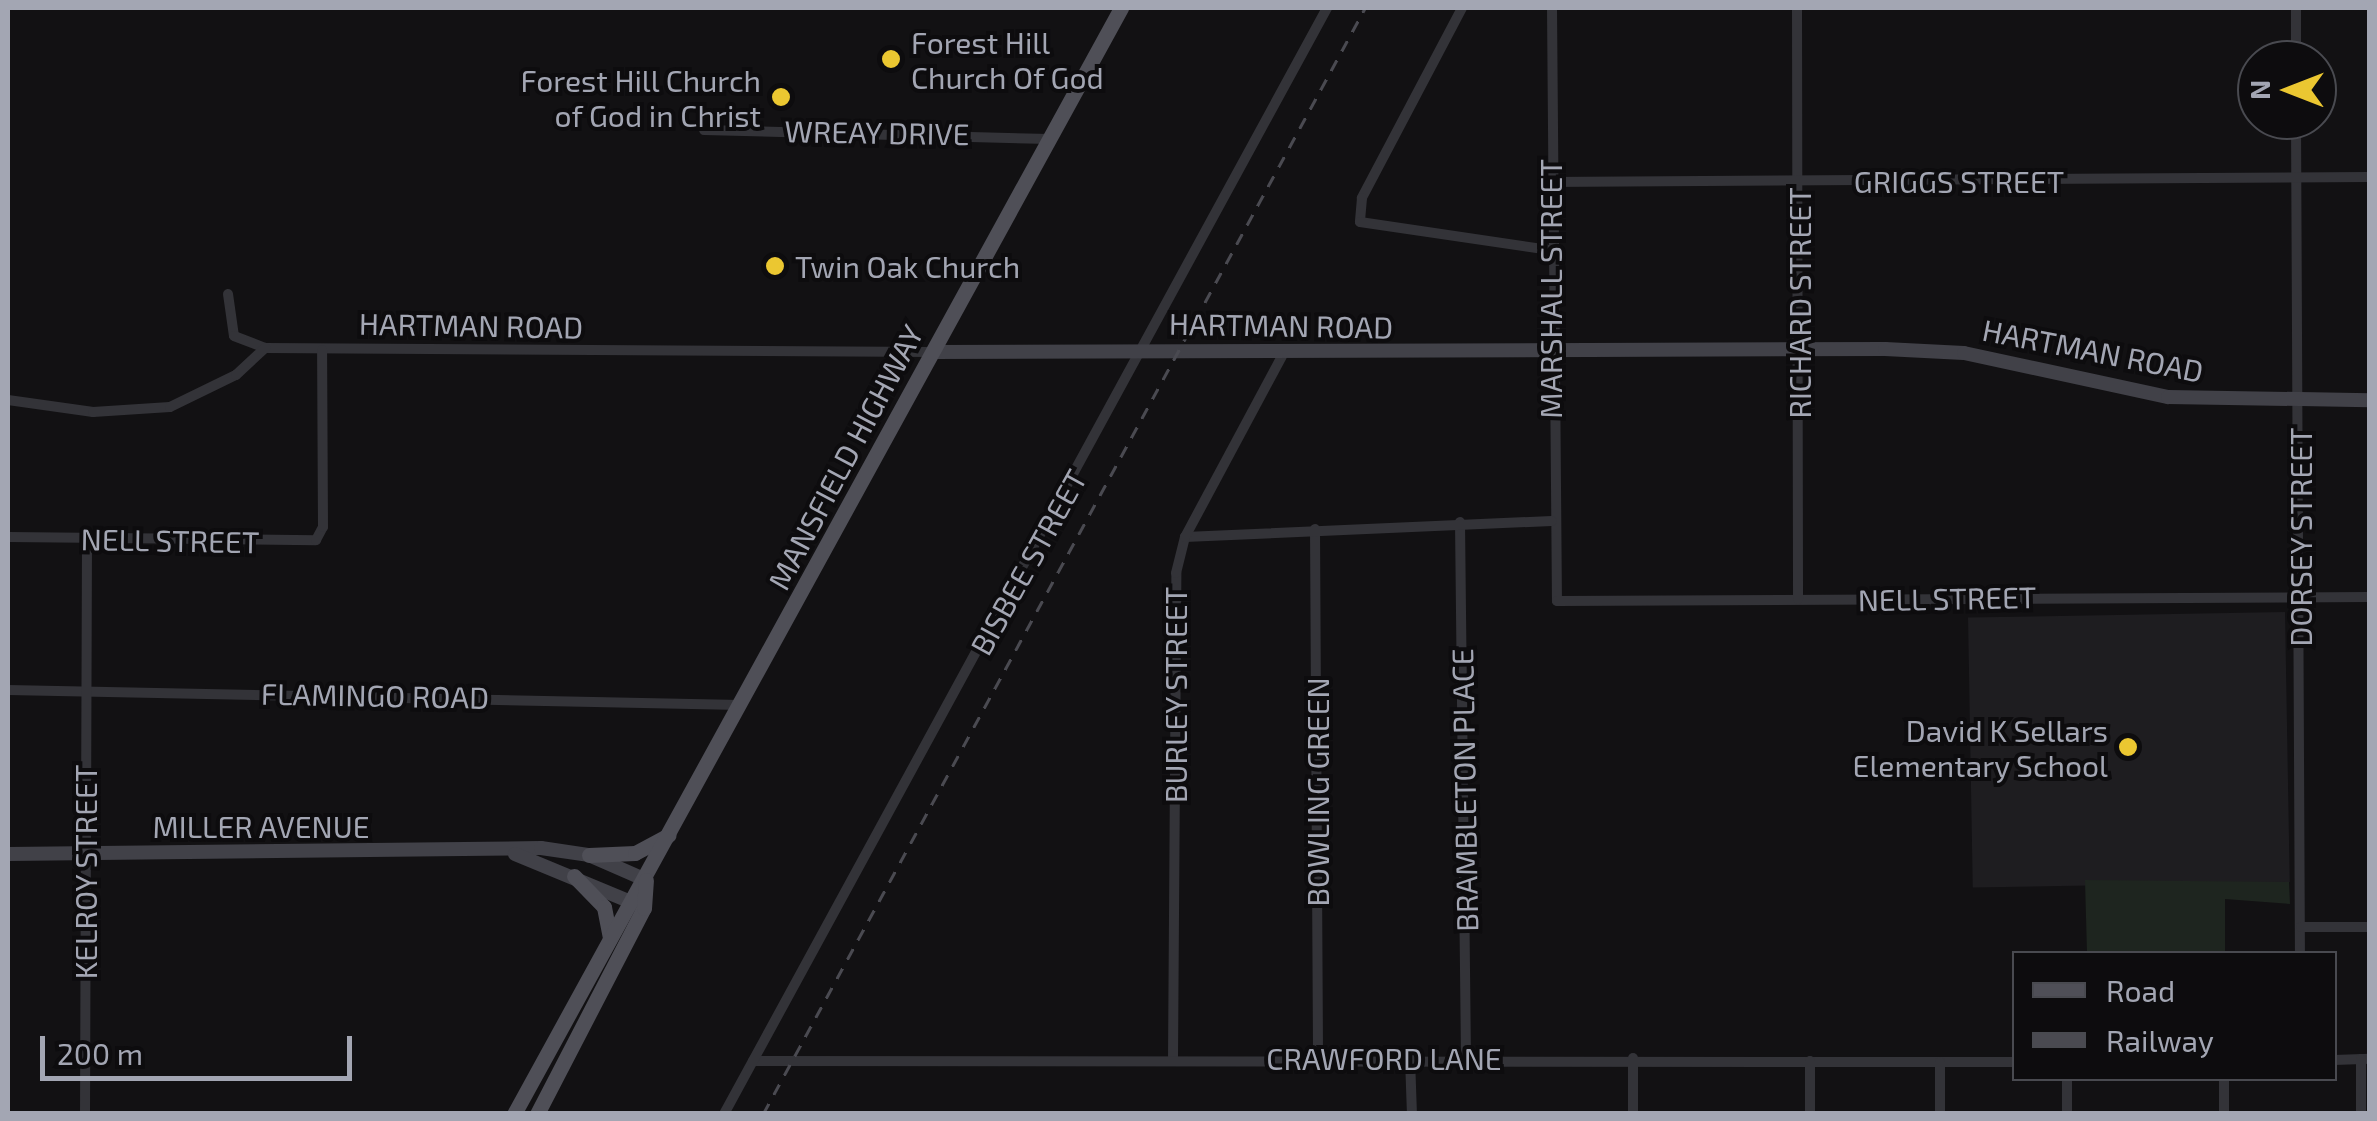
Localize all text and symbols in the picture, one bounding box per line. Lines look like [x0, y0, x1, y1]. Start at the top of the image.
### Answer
place label: Forest Hill Church Of God [911, 24, 1104, 94]
north arrow [2237, 40, 2337, 140]
marker: Forest Hill Church Of God [880, 48, 902, 70]
place label: Forest Hill Church of God in Christ [520, 62, 761, 132]
text: N [2242, 80, 2276, 100]
marker: Forest Hill Church of God in Christ [770, 86, 792, 108]
street label: WREAY DRIVE [784, 112, 970, 152]
street label: MARSHALL STREET [1532, 159, 1568, 419]
street label: GRIGGS STREET [1854, 163, 2064, 199]
street label: RICHARD STREET [1781, 187, 1817, 419]
place label: Twin Oak Church [795, 248, 1020, 284]
marker: Twin Oak Church [764, 255, 786, 277]
street label: HARTMAN ROAD [359, 305, 583, 345]
street label: HARTMAN ROAD [1169, 305, 1393, 345]
street label: HARTMAN ROAD [1980, 311, 2206, 389]
street label: MANSFIELD HIGHWAY [760, 319, 930, 595]
street label: DORSEY STREET [2282, 427, 2318, 647]
street label: BISBEE STREET [962, 463, 1094, 661]
street label: NELL STREET [80, 520, 260, 560]
street label: NELL STREET [1857, 578, 2037, 618]
street label: BURLEY STREET [1157, 587, 1193, 803]
street label: BRAMBLETON PLACE [1444, 648, 1484, 932]
street label: FLAMINGO ROAD [261, 675, 489, 715]
street label: BOWLING GREEN [1299, 677, 1335, 907]
place label: David K Sellars Elementary School [1852, 712, 2108, 782]
marker: David K Sellars Elementary School [2117, 736, 2139, 758]
street label: KELROY STREET [67, 764, 103, 980]
street label: MILLER AVENUE [152, 808, 370, 844]
legend [2012, 951, 2337, 1081]
text: Road [2106, 972, 2175, 1008]
scale bar [45, 1016, 358, 1078]
text: Railway [2106, 1022, 2214, 1058]
text: 200 m [57, 1035, 143, 1071]
street label: CRAWFORD LANE [1266, 1040, 1502, 1076]

